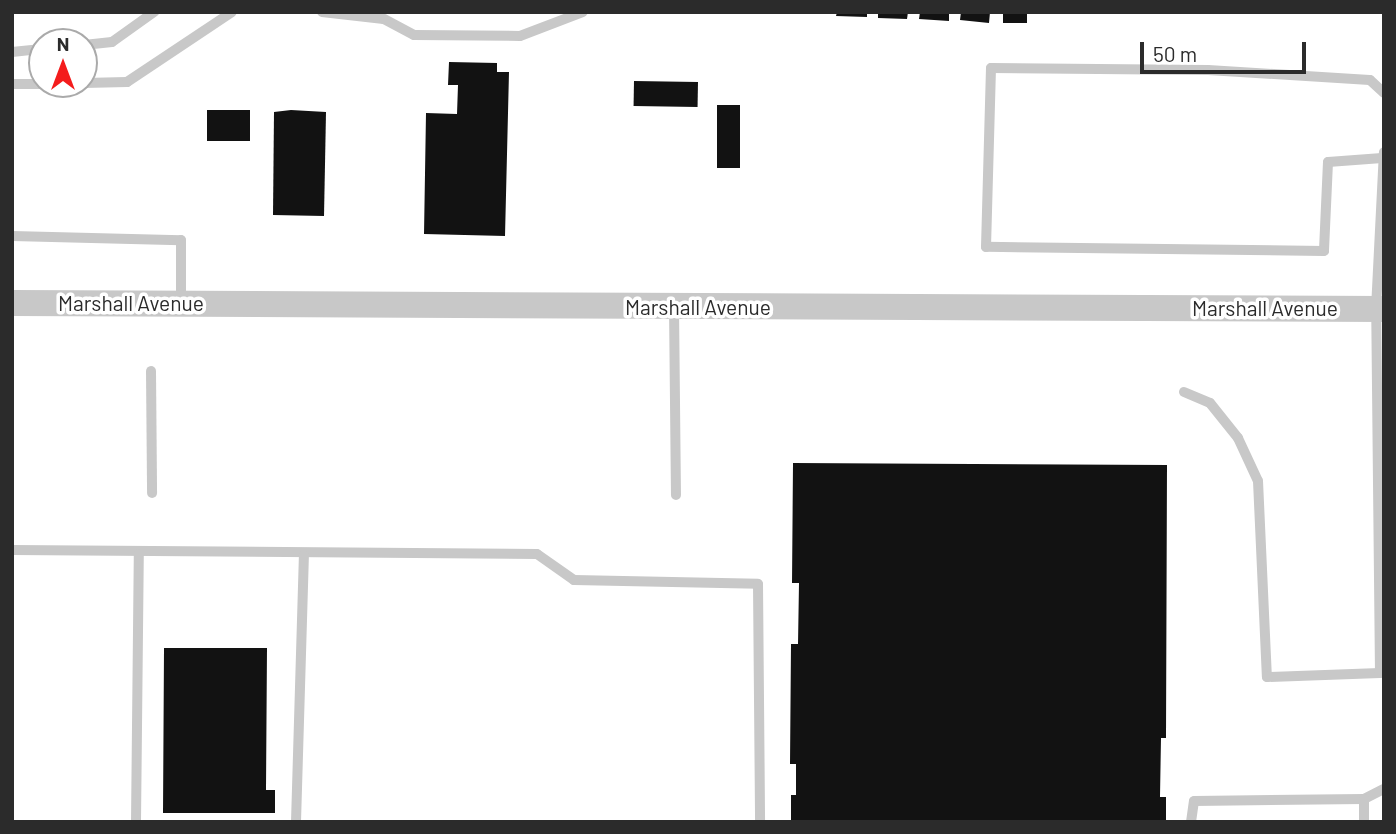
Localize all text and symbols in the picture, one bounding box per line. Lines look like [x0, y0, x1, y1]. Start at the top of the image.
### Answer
north arrow [28, 28, 98, 98]
scale bar [1144, 28, 1310, 72]
text: N [57, 32, 69, 55]
text: 50 m [1153, 41, 1197, 66]
street label: Marshall Avenue [58, 290, 204, 316]
street label: Marshall Avenue [625, 294, 771, 320]
street label: Marshall Avenue [1192, 295, 1338, 321]

